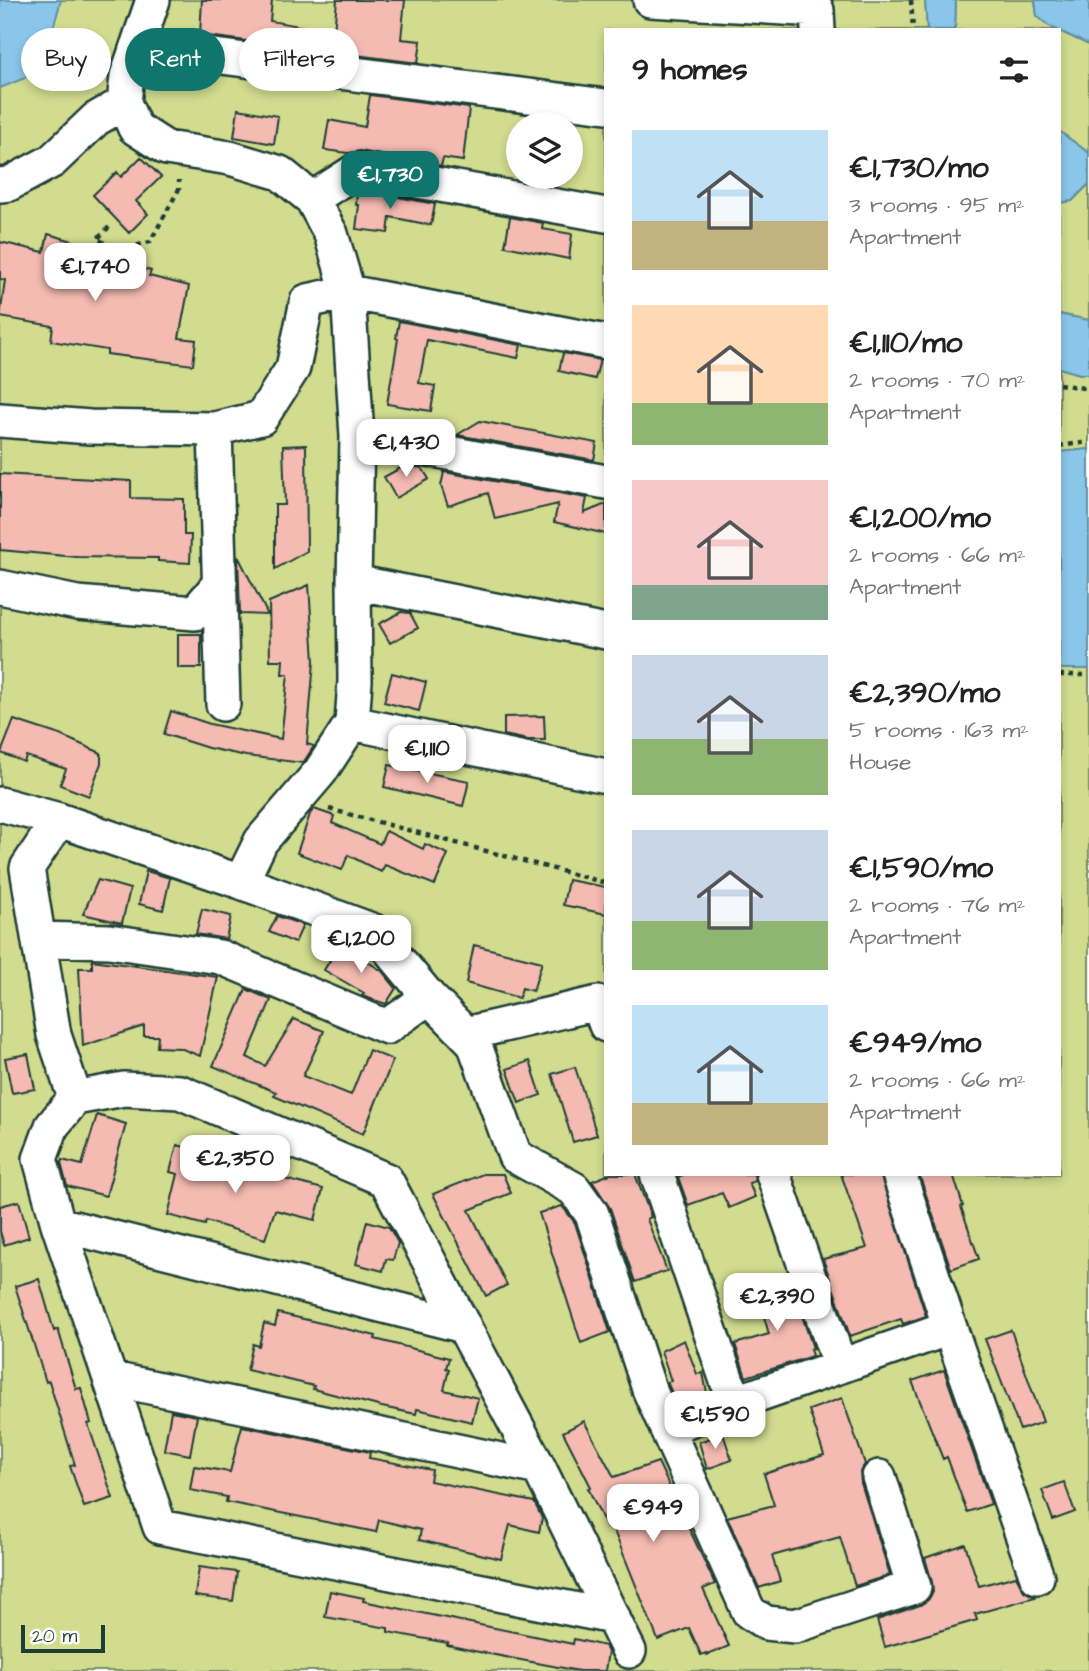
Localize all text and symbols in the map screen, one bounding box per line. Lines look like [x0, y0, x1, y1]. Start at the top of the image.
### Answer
chip: Buy [21, 28, 111, 91]
chip: Rent [125, 28, 225, 91]
chip: Filters [239, 28, 359, 91]
text: 9 homes [632, 49, 747, 91]
icon: filters [995, 51, 1033, 89]
map controls [506, 112, 583, 189]
button: layers [506, 112, 583, 189]
text: €1,730/mo [849, 147, 989, 189]
pin: €1,730 [333, 152, 447, 211]
text: €1,730 [357, 158, 423, 190]
icon: home [688, 158, 772, 242]
text: 3 rooms · 95 m² [849, 189, 1025, 221]
text: Apartment [849, 221, 961, 253]
pin: €1,740 [38, 244, 152, 303]
text: €1,740 [60, 250, 130, 282]
text: €1,110/mo [849, 322, 963, 364]
icon: home [688, 333, 772, 417]
text: 2 rooms · 70 m² [849, 364, 1025, 396]
text: Apartment [849, 396, 961, 428]
pin: €1,430 [349, 420, 463, 479]
text: €1,430 [372, 426, 440, 458]
text: €1,200/mo [849, 497, 991, 539]
icon: home [688, 508, 772, 592]
text: 2 rooms · 66 m² [849, 539, 1026, 571]
text: Apartment [849, 571, 961, 603]
text: €2,390/mo [849, 672, 1001, 714]
icon: home [688, 683, 772, 767]
text: 5 rooms · 163 m² [849, 714, 1029, 746]
pin: €1,110 [370, 726, 484, 785]
text: €1,110 [404, 732, 450, 764]
text: House [849, 746, 912, 778]
text: €1,590/mo [849, 847, 993, 889]
icon: home [688, 858, 772, 942]
text: 2 rooms · 76 m² [849, 889, 1025, 921]
pin: €1,200 [304, 916, 418, 975]
text: Apartment [849, 921, 961, 953]
text: €1,200 [327, 922, 395, 954]
text: €949/mo [849, 1022, 981, 1064]
icon: home [688, 1033, 772, 1117]
text: 2 rooms · 66 m² [849, 1064, 1026, 1096]
text: Apartment [849, 1096, 961, 1128]
pin: €2,350 [178, 1136, 292, 1195]
text: €2,350 [196, 1142, 274, 1174]
pin: €2,390 [720, 1274, 834, 1333]
text: €2,390 [740, 1280, 814, 1312]
pin: €1,590 [658, 1392, 772, 1451]
text: €1,590 [680, 1398, 750, 1430]
pin: €949 [612, 1484, 694, 1544]
text: €949 [623, 1491, 683, 1523]
scale bar [21, 1622, 105, 1654]
text: 20 m [32, 1623, 77, 1650]

